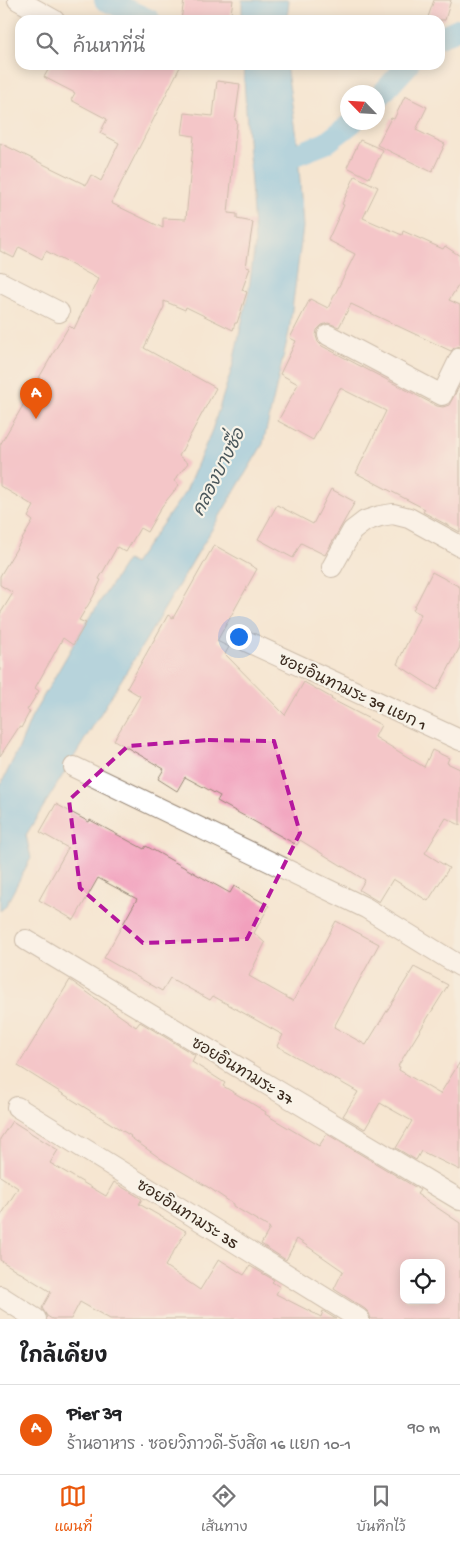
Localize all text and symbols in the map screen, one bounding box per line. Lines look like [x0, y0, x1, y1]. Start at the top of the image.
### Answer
search box [15, 15, 445, 70]
icon: search [33, 29, 61, 57]
text: ค้นหาที่นี่ [73, 37, 145, 60]
north arrow [340, 85, 385, 130]
pin: A [20, 378, 52, 419]
water label: คลองบางซื่อ [181, 421, 252, 520]
your location [226, 624, 252, 650]
street label: ซอยอินทามระ 39 แยก 1 [275, 648, 430, 737]
street label: ซอยอินทามระ 37 [187, 1032, 298, 1111]
street label: ซอยอินทามระ 35 [132, 1174, 243, 1255]
map controls [400, 1259, 445, 1304]
button: locate [400, 1259, 445, 1304]
text: ใกล้เคียง [20, 1346, 107, 1371]
text: Pier 39 [67, 1404, 122, 1427]
text: A [31, 1420, 41, 1439]
text: 90 m [408, 1420, 440, 1439]
text: ร้านอาหาร · ซอยวิภาวดี-รังสิต 16 แยก 10-1 [67, 1437, 351, 1456]
tab: แผนที่ [54, 1482, 92, 1537]
tab: เส้นทาง [201, 1482, 247, 1537]
tab: บันทึกไว้ [356, 1482, 406, 1537]

